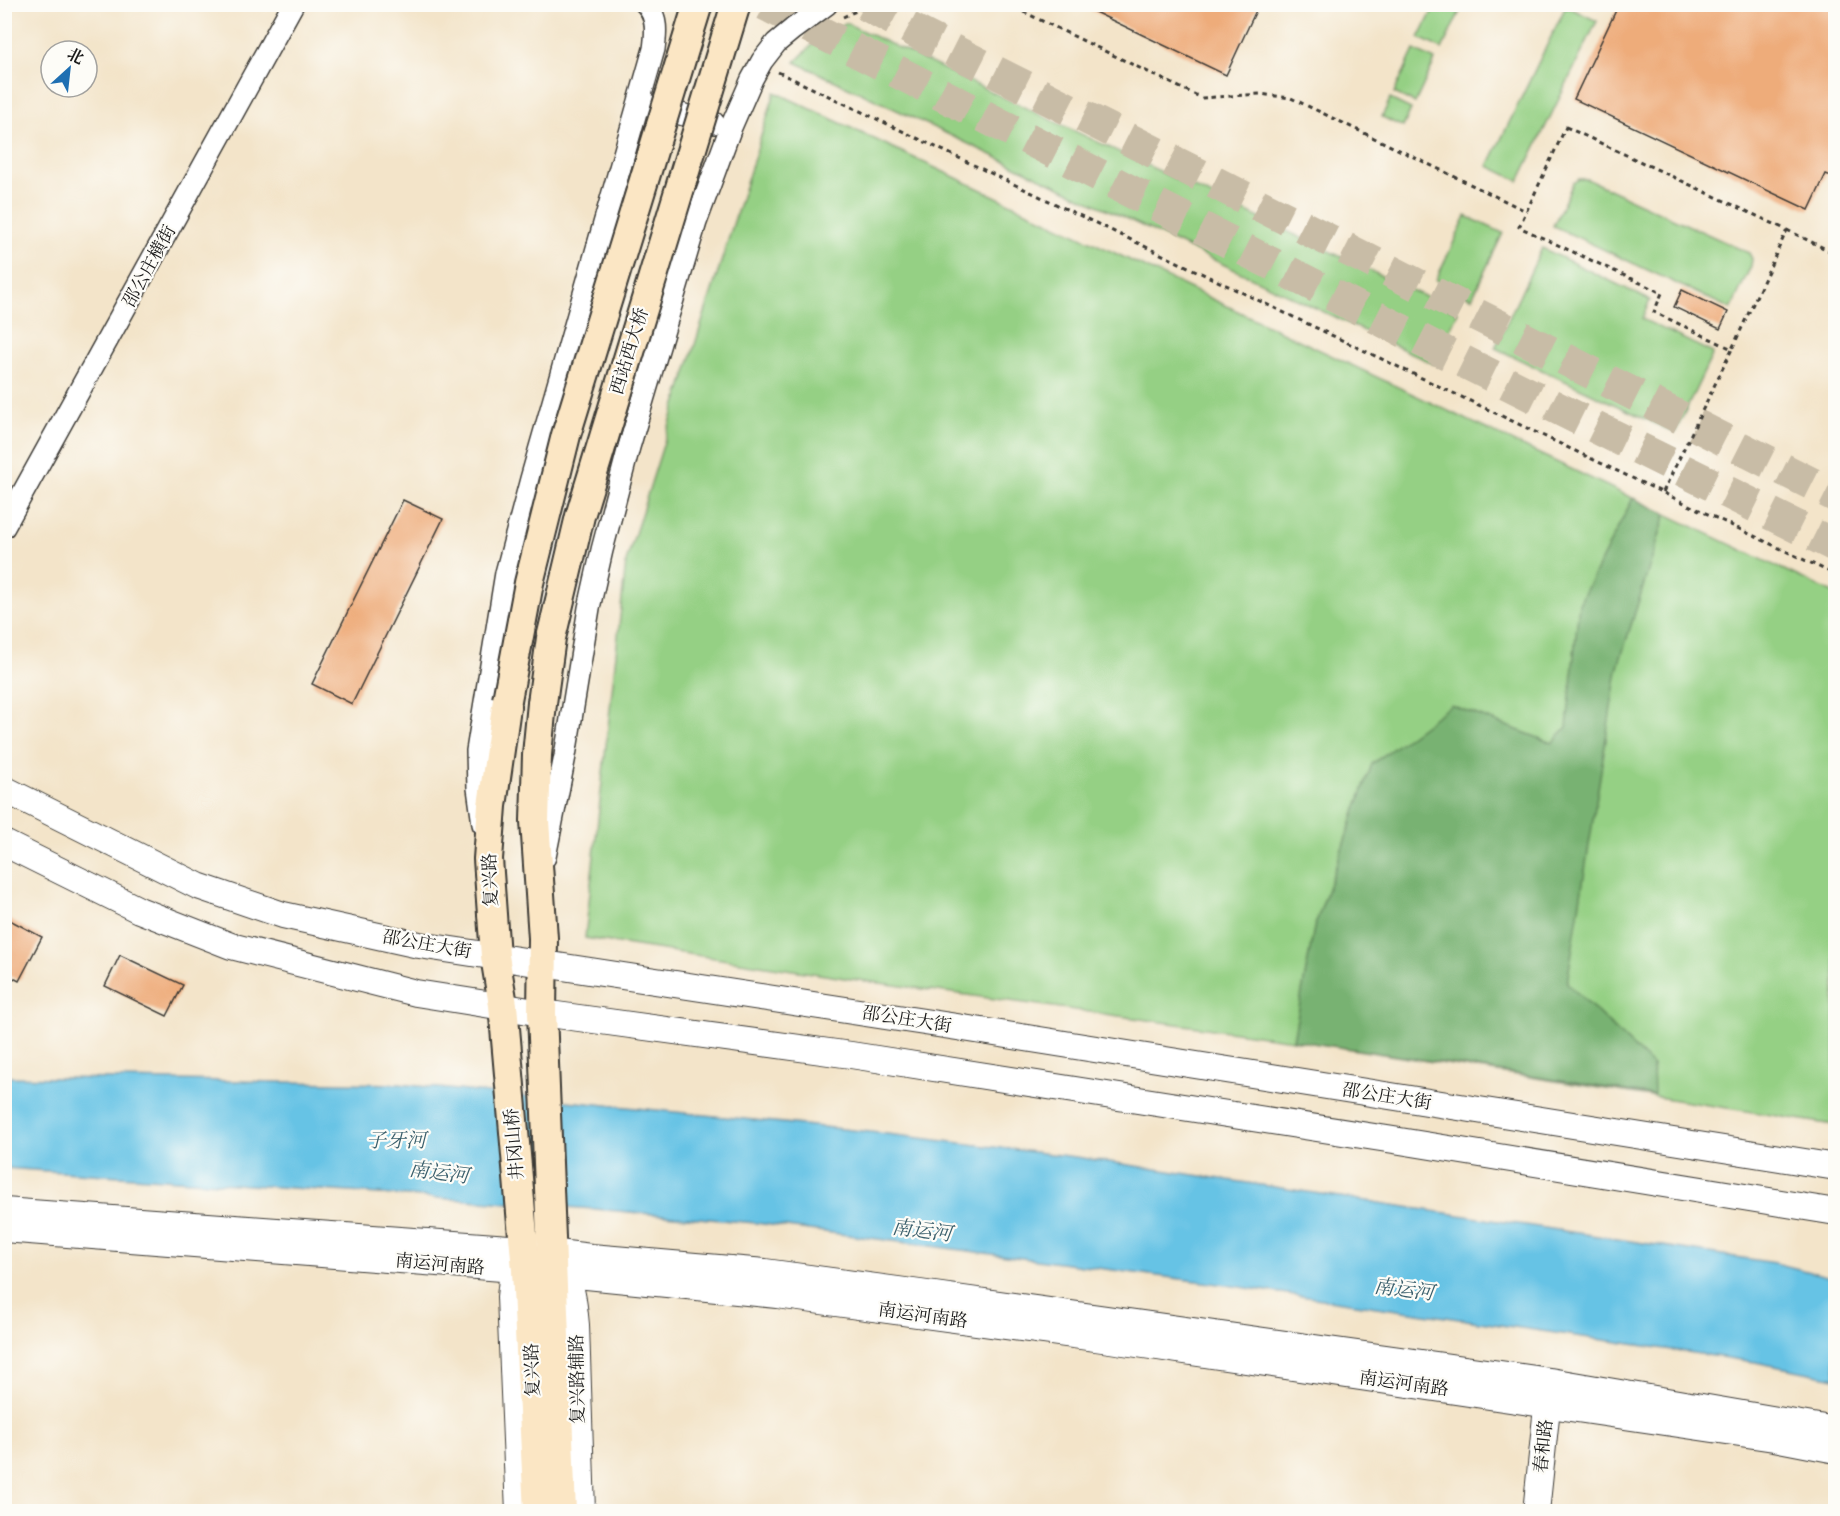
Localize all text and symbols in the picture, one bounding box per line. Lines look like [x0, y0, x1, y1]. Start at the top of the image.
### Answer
north arrow [39, 39, 99, 99]
text: 北 [62, 44, 87, 72]
street label: 邵公庄横街 [118, 221, 184, 313]
street label: 西站西大桥 [605, 305, 657, 398]
street label: 复兴路 [478, 852, 506, 907]
street label: 邵公庄大街 [380, 925, 473, 967]
street label: 邵公庄大街 [860, 1001, 953, 1041]
street label: 邵公庄大街 [1340, 1078, 1433, 1118]
street label: 井冈山桥 [500, 1107, 532, 1181]
water label: 子牙河 [366, 1128, 429, 1157]
water label: 南运河 [407, 1156, 473, 1193]
water label: 南运河 [890, 1214, 956, 1251]
street label: 南运河南路 [394, 1249, 486, 1283]
water label: 南运河 [1372, 1273, 1438, 1310]
street label: 南运河南路 [876, 1298, 969, 1336]
street label: 复兴路辅路 [565, 1334, 593, 1424]
street label: 复兴路 [520, 1342, 548, 1397]
street label: 南运河南路 [1357, 1366, 1450, 1404]
street label: 春和路 [1529, 1418, 1561, 1474]

